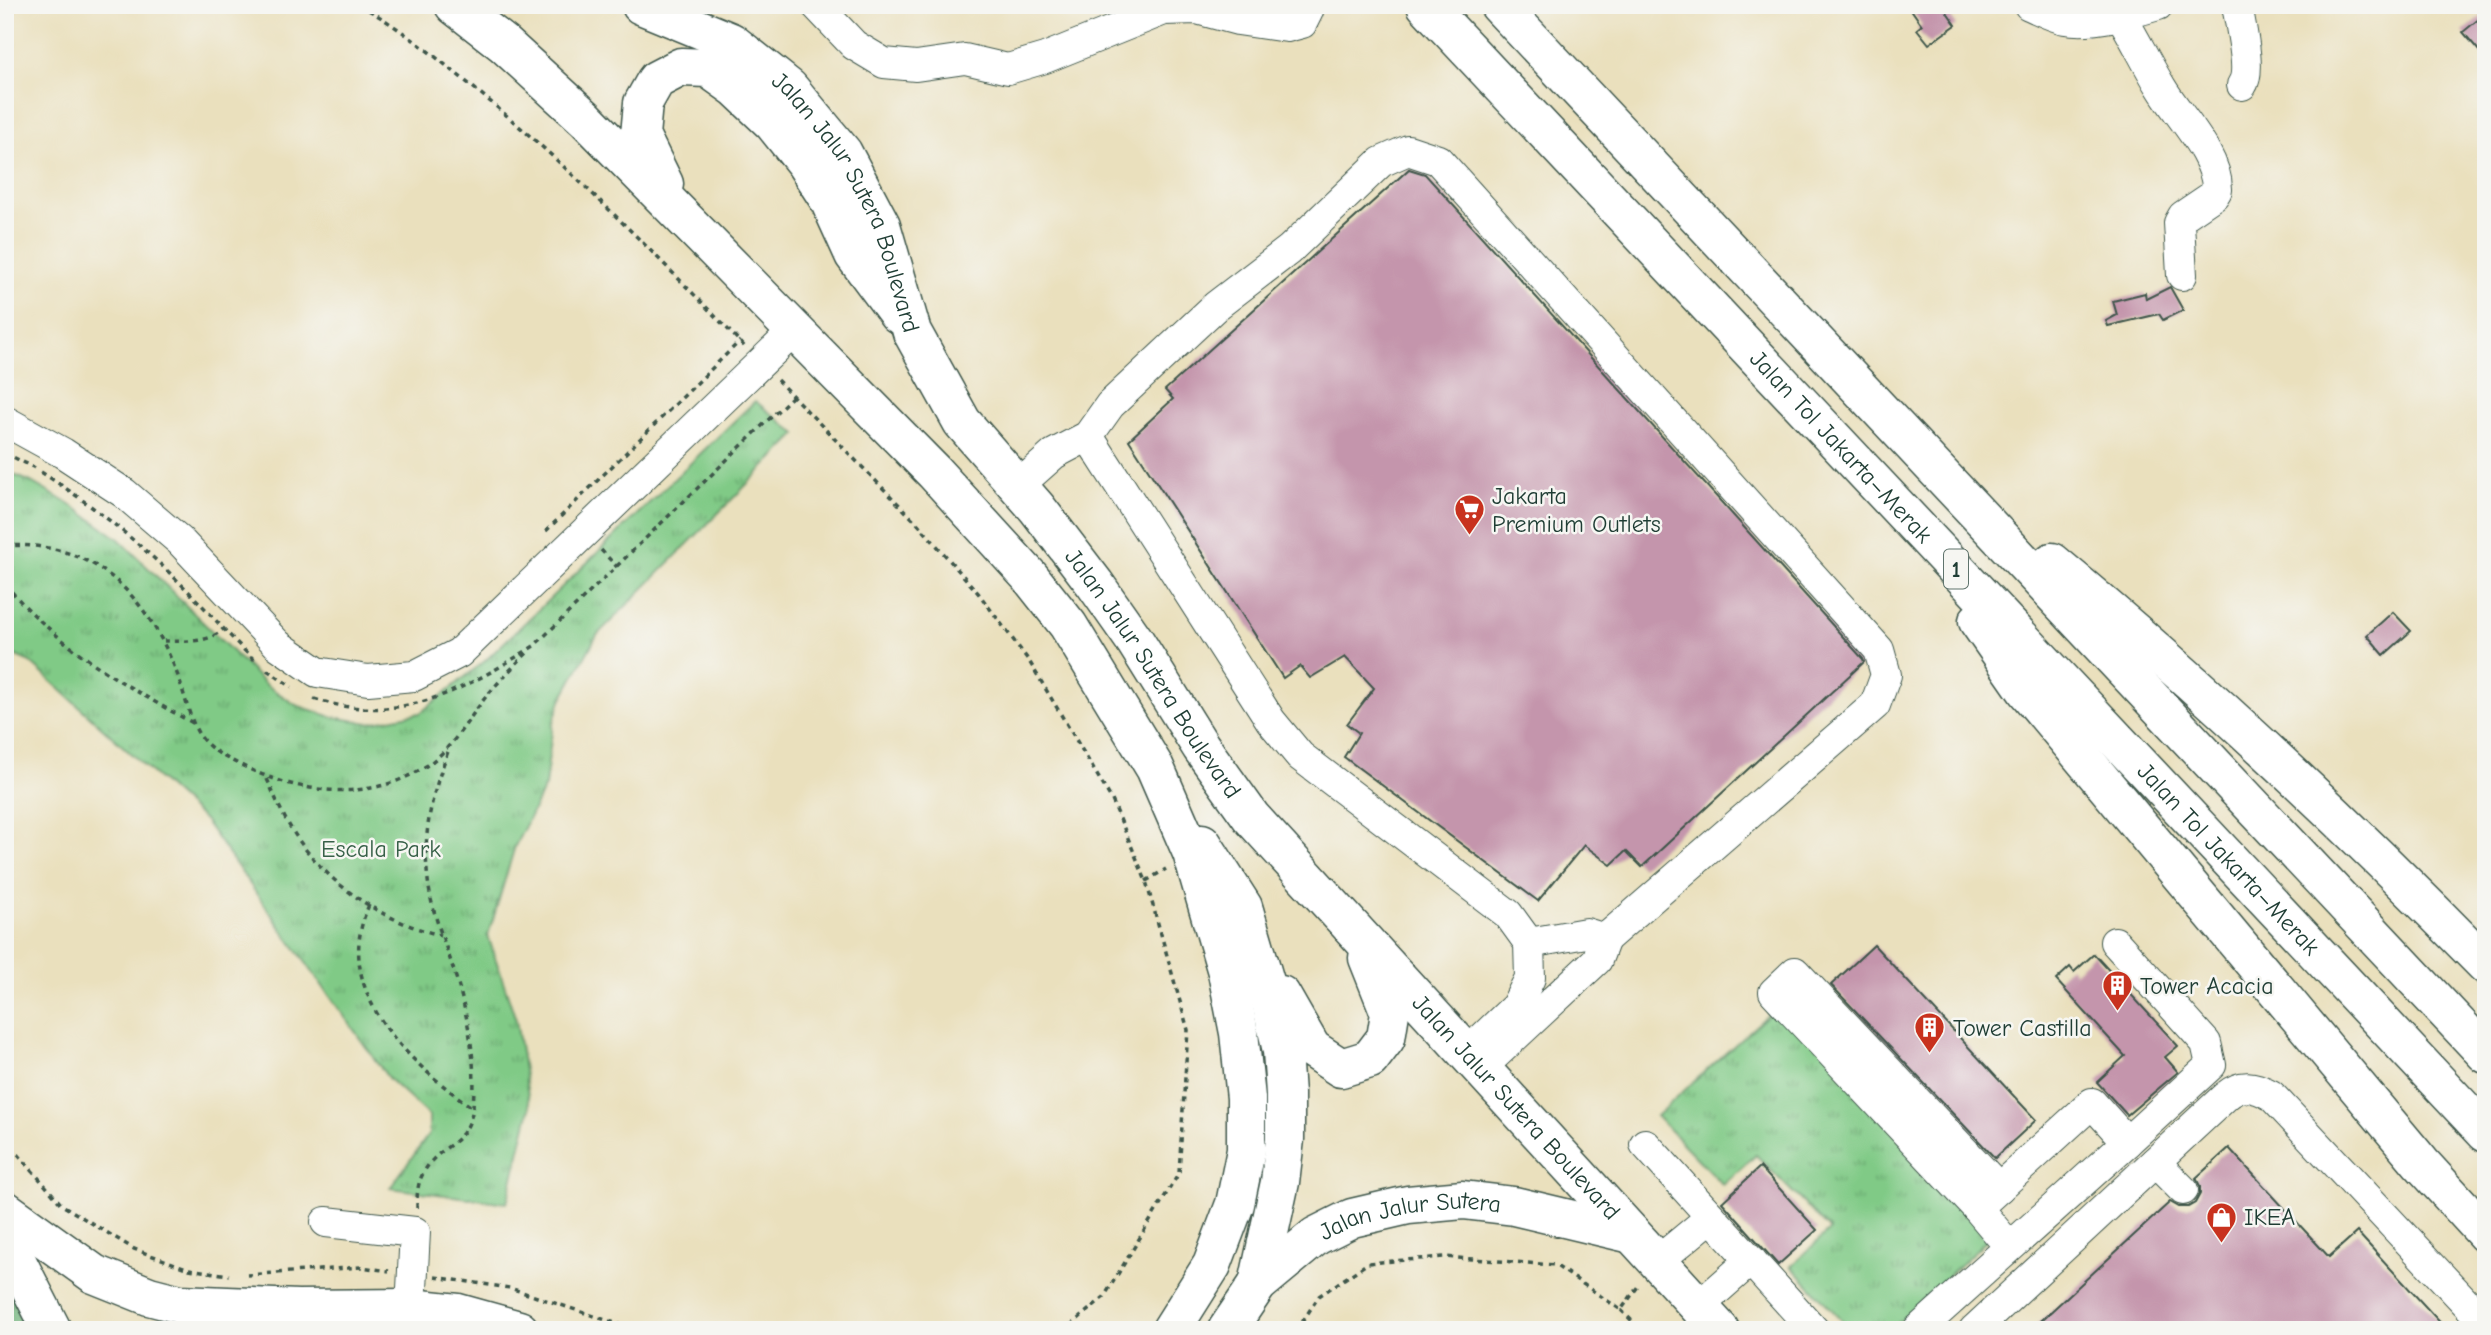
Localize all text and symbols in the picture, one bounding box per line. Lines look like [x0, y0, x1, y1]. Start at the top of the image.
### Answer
street label: Jalan Jalur Sutera Boulevard [766, 66, 925, 336]
street label: Jalan Tol Jakarta–Merak [1744, 345, 1938, 549]
place label: Jakarta Premium Outlets [1492, 482, 1661, 538]
supermarket icon: Jakarta Premium Outlets [1452, 493, 1486, 537]
street label: Jalan Jalur Sutera Boulevard [1059, 543, 1247, 804]
road number: 1 [1944, 550, 1968, 589]
street label: Jalan Tol Jakarta–Merak [2132, 757, 2326, 961]
park label: Escala Park [321, 835, 441, 863]
building icon: Tower Acacia [2100, 969, 2134, 1013]
place label: Tower Acacia [2140, 972, 2274, 1000]
street label: Jalan Jalur Sutera Boulevard [1408, 988, 1626, 1226]
building icon: Tower Castilla [1913, 1011, 1947, 1055]
place label: Tower Castilla [1953, 1014, 2092, 1042]
street label: Jalan Jalur Sutera [1317, 1193, 1505, 1253]
shop icon: IKEA [2204, 1200, 2238, 1244]
place label: IKEA [2244, 1203, 2295, 1231]

